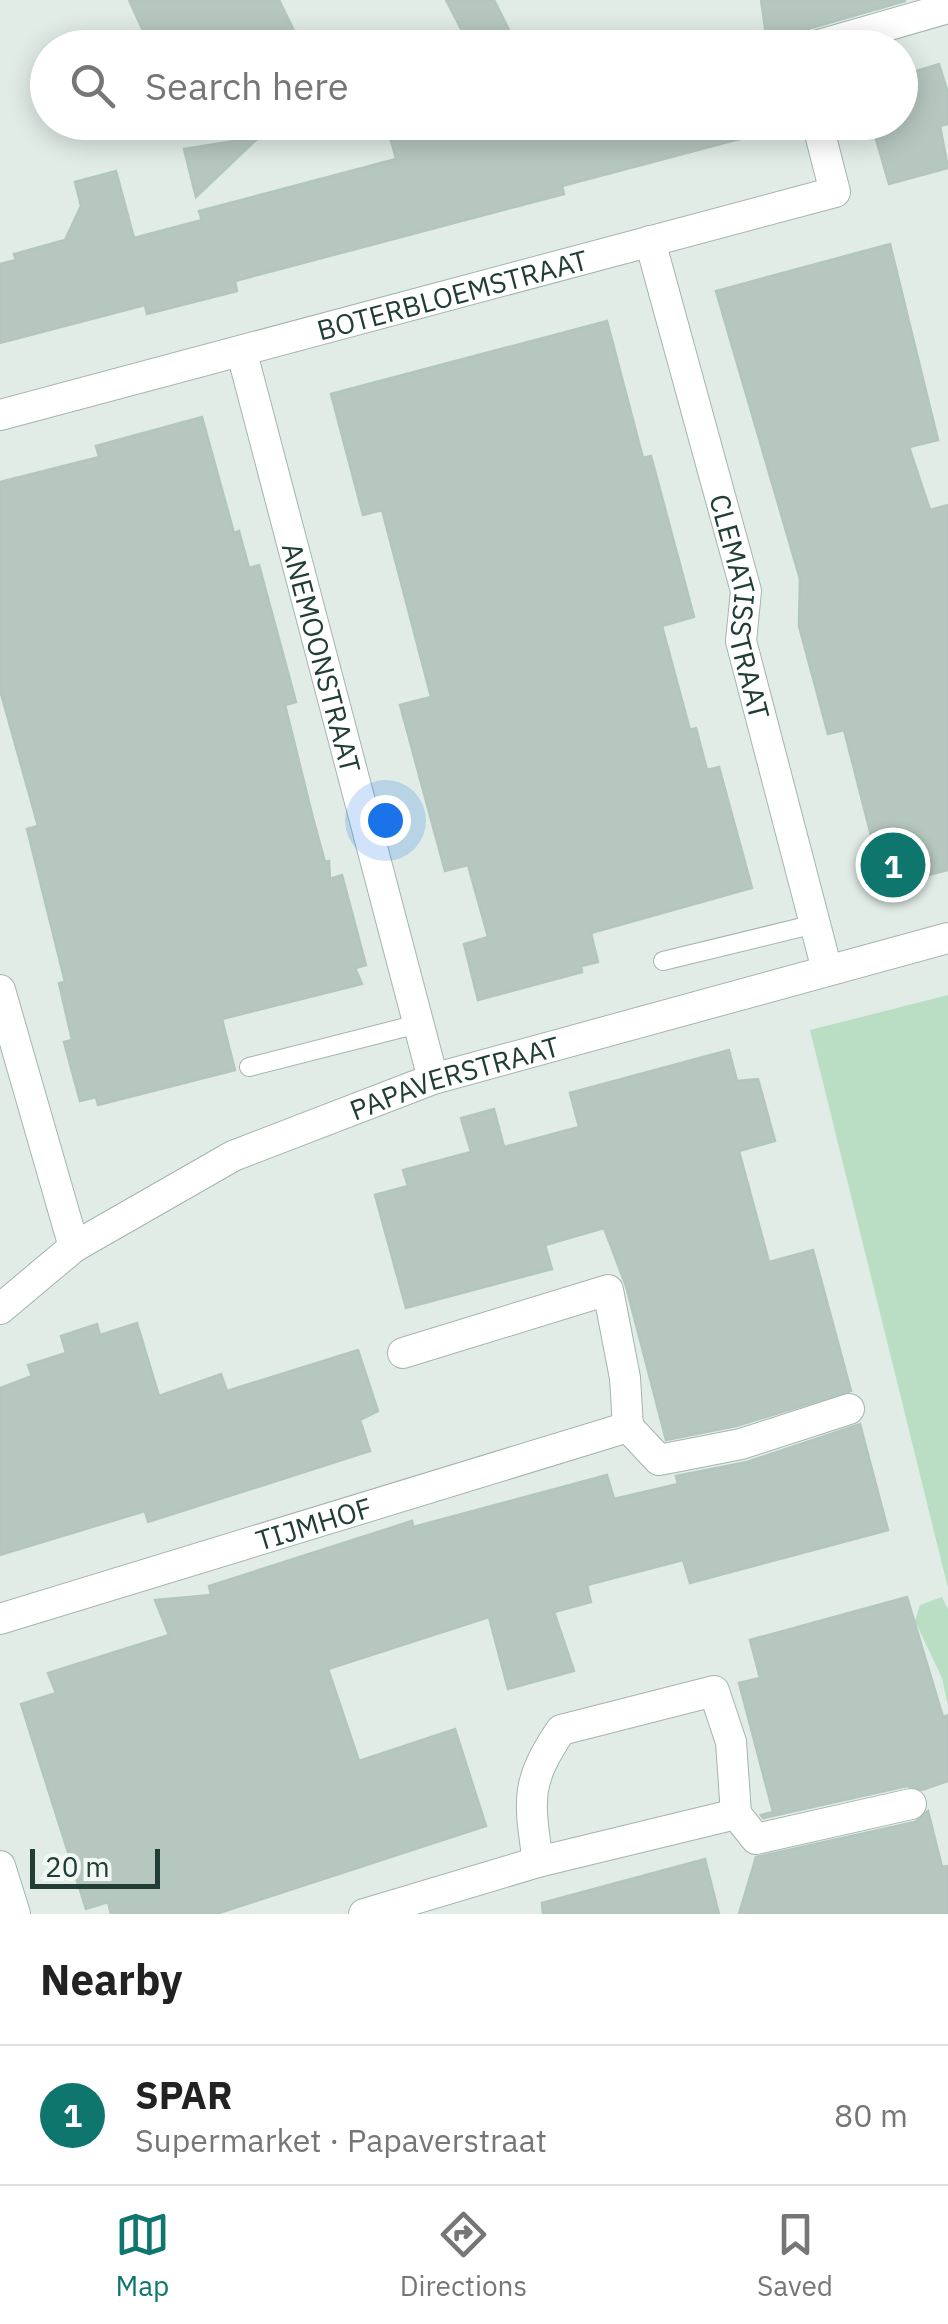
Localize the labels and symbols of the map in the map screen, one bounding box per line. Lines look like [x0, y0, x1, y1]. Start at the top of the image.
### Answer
street label: BOTERBLOEMSTRAAT [313, 240, 592, 348]
street label: CLEMATISSTRAAT [702, 490, 779, 723]
street label: ANEMOONSTRAAT [274, 538, 370, 777]
your location [360, 795, 411, 846]
pin: 1 [860, 828, 926, 902]
street label: PAPAVERSTRAAT [344, 1027, 563, 1128]
street label: TIJMHOF [251, 1488, 376, 1558]
scale bar [30, 1844, 160, 1888]

